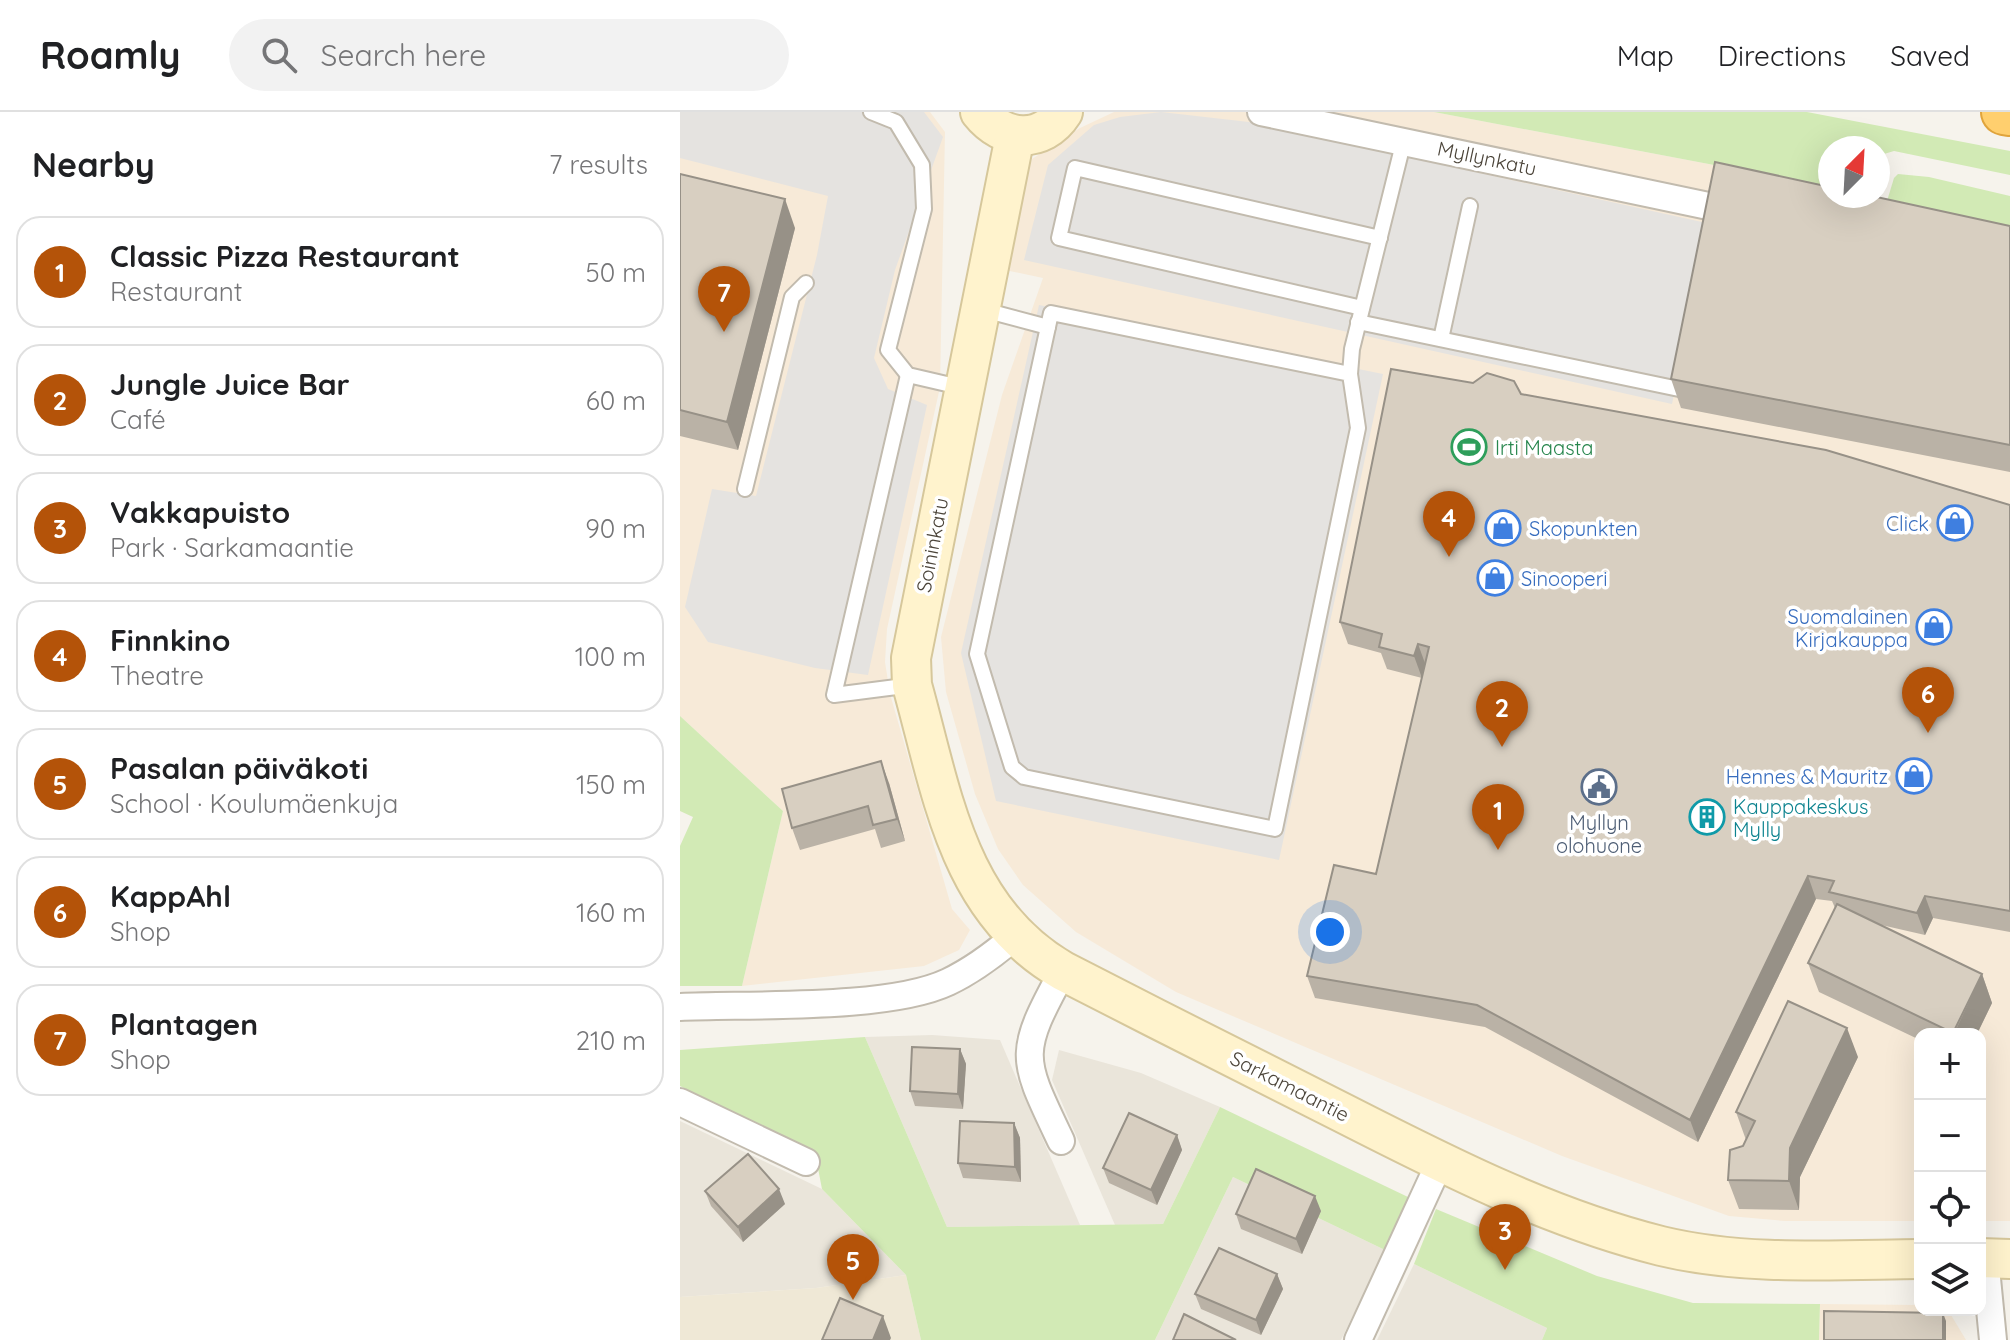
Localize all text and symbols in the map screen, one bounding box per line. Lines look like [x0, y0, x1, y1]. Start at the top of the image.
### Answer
search box [229, 19, 789, 91]
text: Roamly [40, 31, 181, 79]
icon: search [257, 33, 301, 77]
text: Search here [321, 36, 486, 74]
text: Map [1617, 38, 1674, 73]
text: Directions [1718, 38, 1846, 73]
text: Saved [1890, 38, 1970, 73]
street label: Myllynkatu [1435, 135, 1539, 181]
north arrow [1818, 136, 1890, 208]
text: Nearby [32, 143, 155, 186]
text: 7 results [549, 148, 648, 181]
text: Classic Pizza Restaurant [110, 237, 460, 275]
text: 1 [55, 256, 65, 289]
text: 50 m [586, 256, 646, 289]
pin: 7 [698, 266, 750, 332]
text: Restaurant [110, 275, 243, 308]
text: Jungle Juice Bar [110, 365, 350, 403]
text: 2 [53, 384, 67, 417]
text: 60 m [586, 384, 646, 417]
text: Café [110, 403, 166, 436]
sports icon: Irti Maasta [1450, 428, 1488, 466]
place label: Irti Maasta [1495, 435, 1593, 460]
pin: 4 [1423, 491, 1475, 557]
text: Vakkapuisto [110, 493, 290, 531]
street label: Soininkatu [911, 496, 953, 594]
shop icon: Click [1936, 504, 1974, 542]
shop icon: Skopunkten [1484, 509, 1522, 547]
place label: Click [1886, 511, 1929, 536]
text: 3 [53, 512, 67, 545]
text: 90 m [585, 512, 646, 545]
place label: Skopunkten [1529, 516, 1638, 541]
text: Park · Sarkamaantie [110, 531, 354, 564]
shop icon: Sinooperi [1476, 559, 1514, 597]
place label: Sinooperi [1521, 566, 1608, 591]
place label: Suomalainen Kirjakauppa [1788, 604, 1908, 652]
shop icon: Suomalainen Kirjakauppa [1915, 608, 1953, 646]
text: Finnkino [110, 621, 230, 659]
text: 4 [52, 640, 68, 673]
text: 100 m [575, 640, 646, 673]
text: Theatre [110, 659, 204, 692]
pin: 6 [1902, 667, 1954, 733]
pin: 2 [1476, 681, 1528, 747]
text: Pasalan päiväkoti [110, 749, 368, 787]
shop icon: Hennes & Mauritz [1895, 757, 1933, 795]
place label: Hennes & Mauritz [1726, 764, 1888, 789]
text: 5 [53, 768, 67, 801]
text: 150 m [576, 768, 646, 801]
public building icon: Myllyn olohuone [1580, 768, 1618, 806]
pin: 1 [1472, 784, 1524, 850]
text: School · Koulumäenkuja [110, 787, 398, 820]
place label: Kauppakeskus Mylly [1733, 794, 1868, 842]
building icon: Kauppakeskus Mylly [1688, 798, 1726, 836]
place label: Myllyn olohuone [1556, 810, 1642, 858]
text: KappAhl [110, 877, 231, 915]
text: 6 [53, 896, 67, 929]
text: 160 m [576, 896, 646, 929]
your location [1310, 912, 1350, 952]
text: Shop [110, 915, 171, 948]
text: Plantagen [110, 1005, 258, 1043]
text: 7 [53, 1024, 67, 1057]
text: 210 m [576, 1024, 646, 1057]
map controls [1914, 1028, 1986, 1316]
button: + [1914, 1028, 1986, 1100]
text: Shop [110, 1043, 171, 1076]
street label: Sarkamaantie [1226, 1045, 1354, 1127]
button: − [1914, 1100, 1986, 1172]
button: locate [1914, 1172, 1986, 1244]
pin: 3 [1479, 1204, 1531, 1270]
pin: 5 [827, 1234, 879, 1300]
button: layers [1914, 1244, 1986, 1316]

